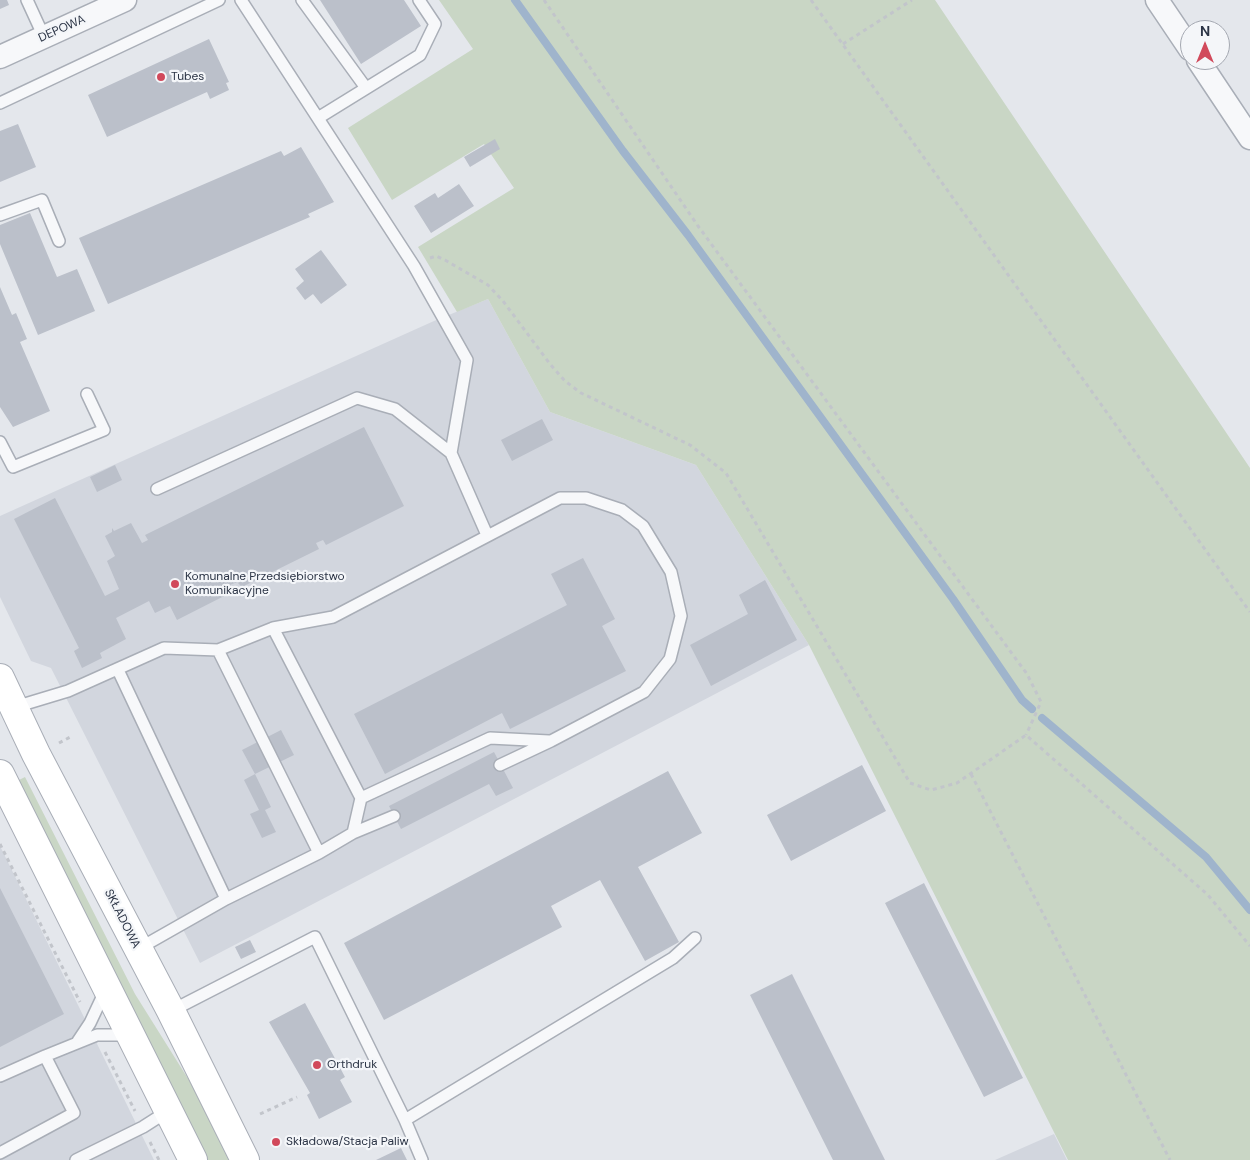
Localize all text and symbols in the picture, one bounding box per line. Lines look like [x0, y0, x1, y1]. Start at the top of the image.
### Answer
street label: DEPOWA [36, 12, 88, 46]
north arrow [1180, 20, 1230, 70]
text: N [1200, 22, 1210, 40]
place label: Tubes [171, 70, 204, 84]
marker: Tubes [155, 71, 167, 83]
place label: Komunalne Przedsiębiorstwo Komunikacyjne [185, 570, 345, 598]
marker: Komunalne Przedsiębiorstwo Komunikacyjne [169, 578, 181, 590]
street label: SKŁADOWA [101, 887, 143, 951]
place label: Orthdruk [327, 1058, 377, 1072]
marker: Orthdruk [311, 1059, 323, 1071]
place label: Składowa/Stacja Paliw [286, 1135, 409, 1149]
marker: Składowa/Stacja Paliw [270, 1136, 282, 1148]

